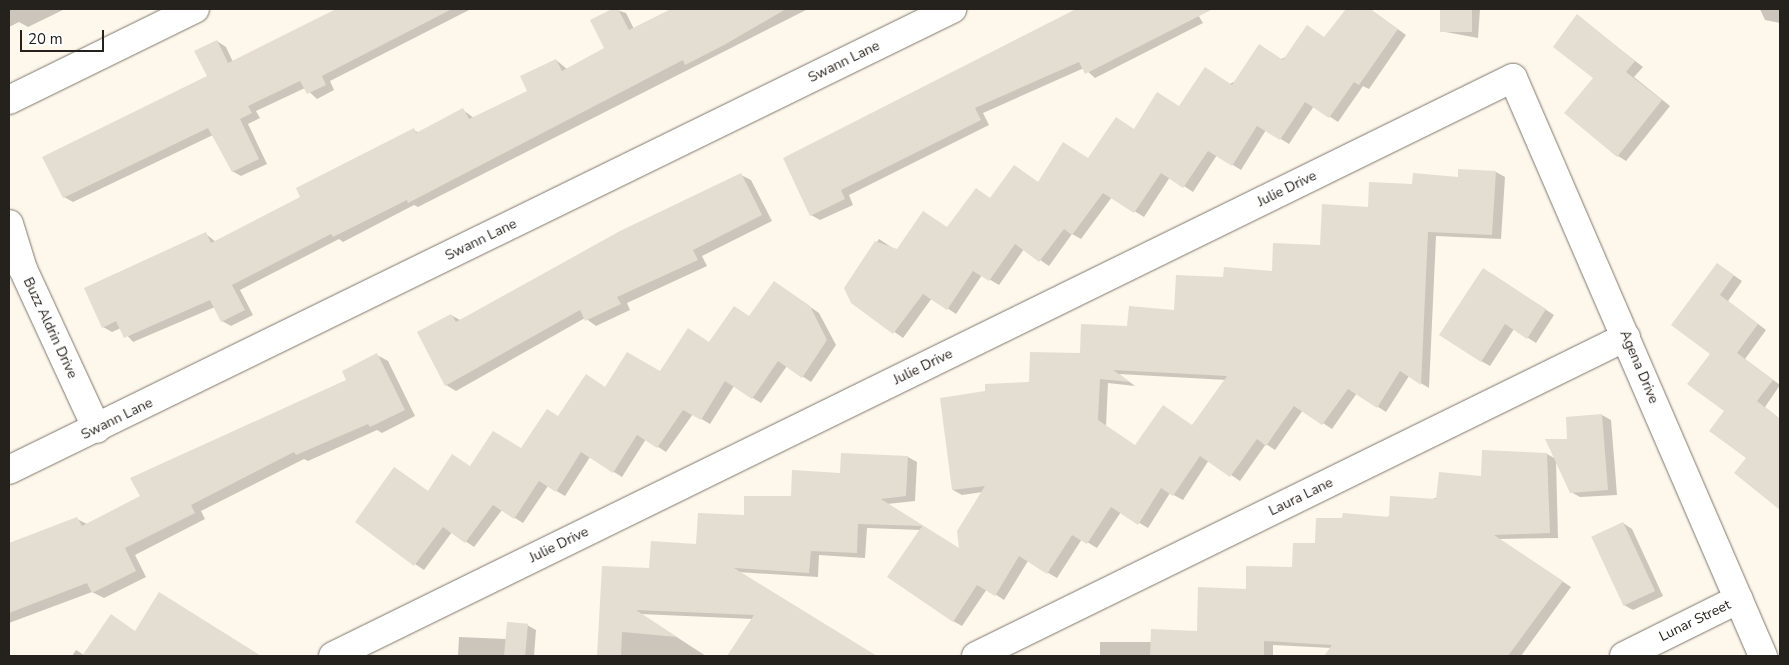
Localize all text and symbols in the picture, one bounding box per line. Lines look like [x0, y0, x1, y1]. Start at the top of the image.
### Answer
scale bar [22, 20, 106, 52]
text: 20 m [28, 29, 63, 49]
street label: Swann Lane [805, 37, 883, 87]
street label: Julie Drive [1255, 167, 1319, 211]
street label: Swann Lane [442, 215, 520, 265]
street label: Buzz Aldrin Drive [19, 275, 81, 381]
street label: Agena Drive [1616, 328, 1662, 406]
street label: Julie Drive [891, 345, 955, 389]
street label: Swann Lane [78, 394, 156, 444]
street label: Laura Lane [1266, 474, 1336, 520]
street label: Julie Drive [527, 523, 591, 567]
street label: Lunar Street [1656, 596, 1734, 646]

